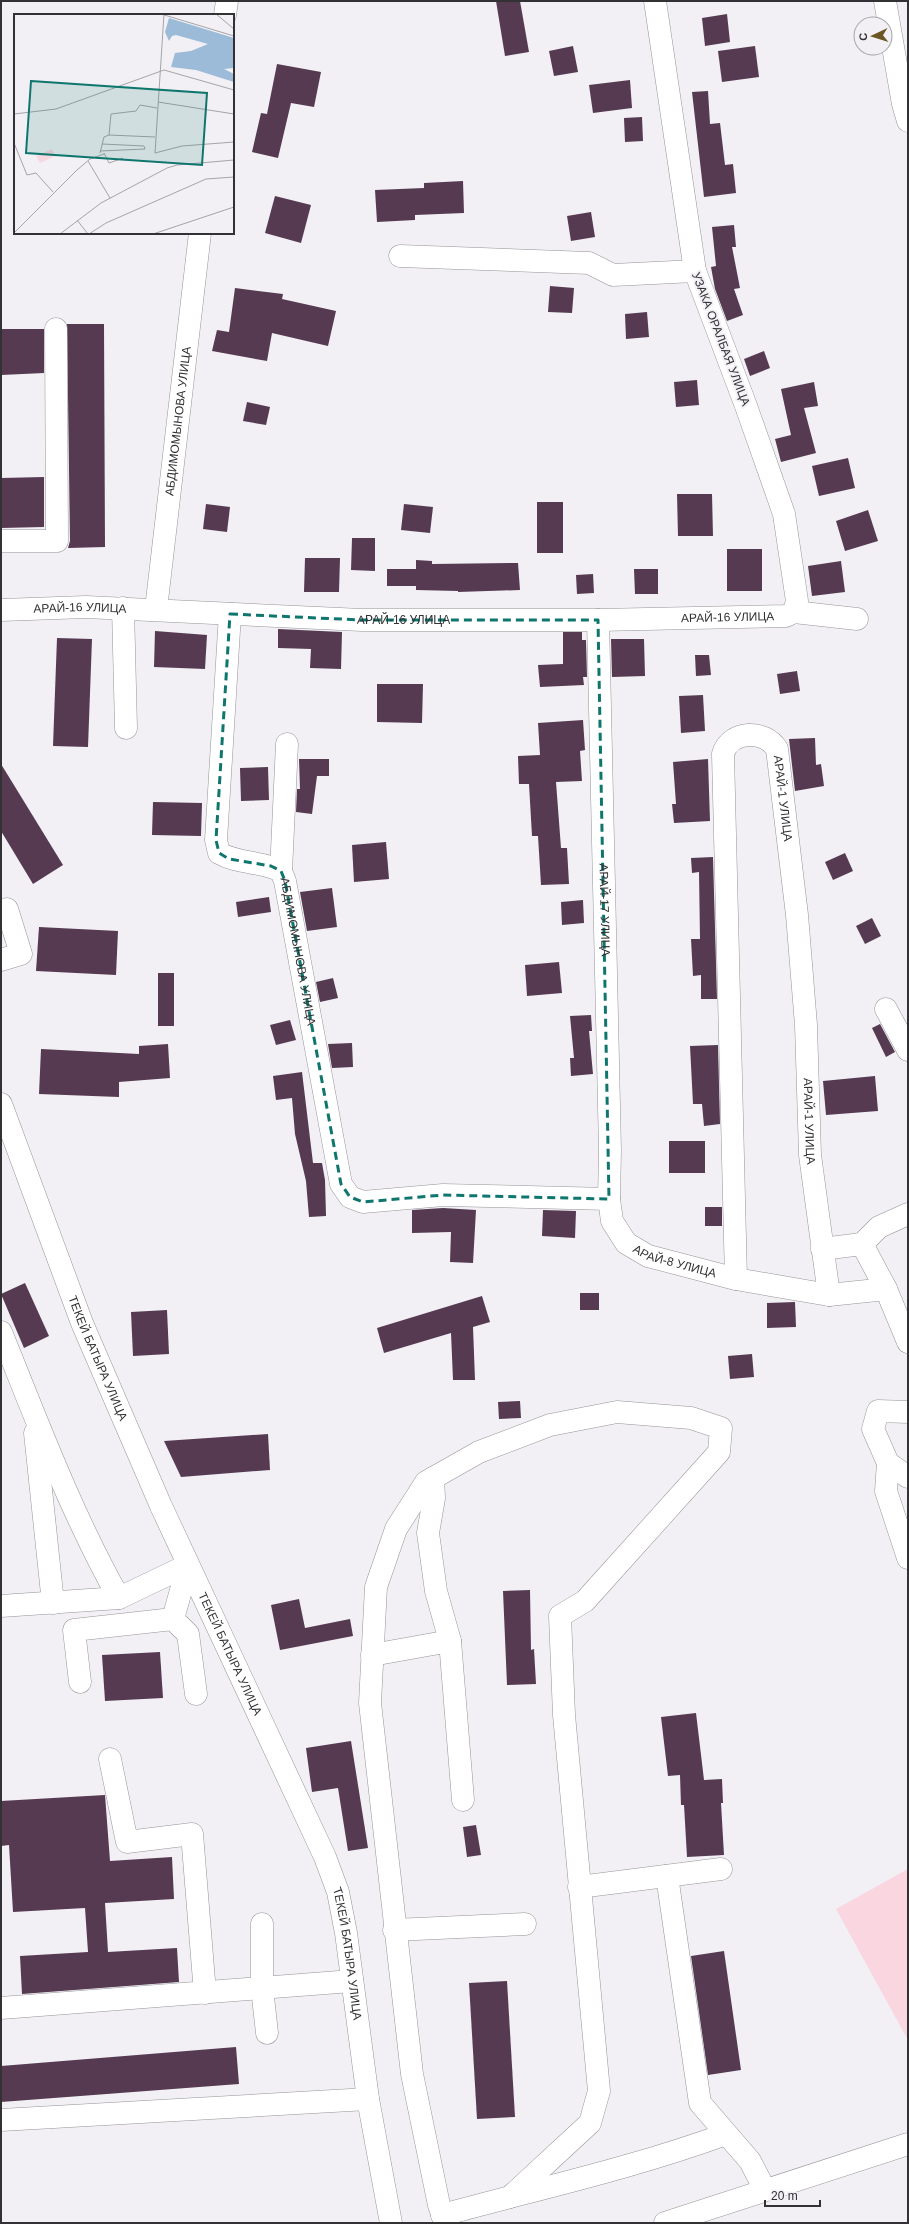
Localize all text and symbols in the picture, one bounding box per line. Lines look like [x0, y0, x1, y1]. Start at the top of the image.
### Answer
inset map [14, 14, 234, 234]
north arrow [853, 16, 893, 56]
text: С [857, 32, 869, 41]
street label: УЗАКА ОРАЛБАЯ УЛИЦА [689, 270, 753, 408]
street label: АБДИМОМЫНОВА УЛИЦА [162, 346, 194, 497]
street label: АРАЙ-16 УЛИЦА [33, 600, 127, 616]
street label: АРАЙ-16 УЛИЦА [681, 609, 774, 625]
street label: АРАЙ-16 УЛИЦА [357, 612, 450, 627]
street label: АРАЙ-1 УЛИЦА [771, 755, 795, 842]
street label: АРАЙ-17 УЛИЦА [597, 863, 613, 957]
street label: АБДИМОМЫНОВА УЛИЦА [277, 876, 319, 1027]
street label: АРАЙ-1 УЛИЦА [801, 1078, 818, 1165]
street label: АРАЙ-8 УЛИЦА [630, 1242, 718, 1281]
street label: ТЕКЕЙ БАТЫРА УЛИЦА [66, 1294, 130, 1423]
street label: ТЕКЕЙ БАТЫРА УЛИЦА [195, 1590, 265, 1718]
street label: ТЕКЕЙ БАТЫРА УЛИЦА [330, 1885, 364, 2021]
scale bar [765, 2182, 820, 2208]
text: 20 m [771, 2189, 798, 2203]

